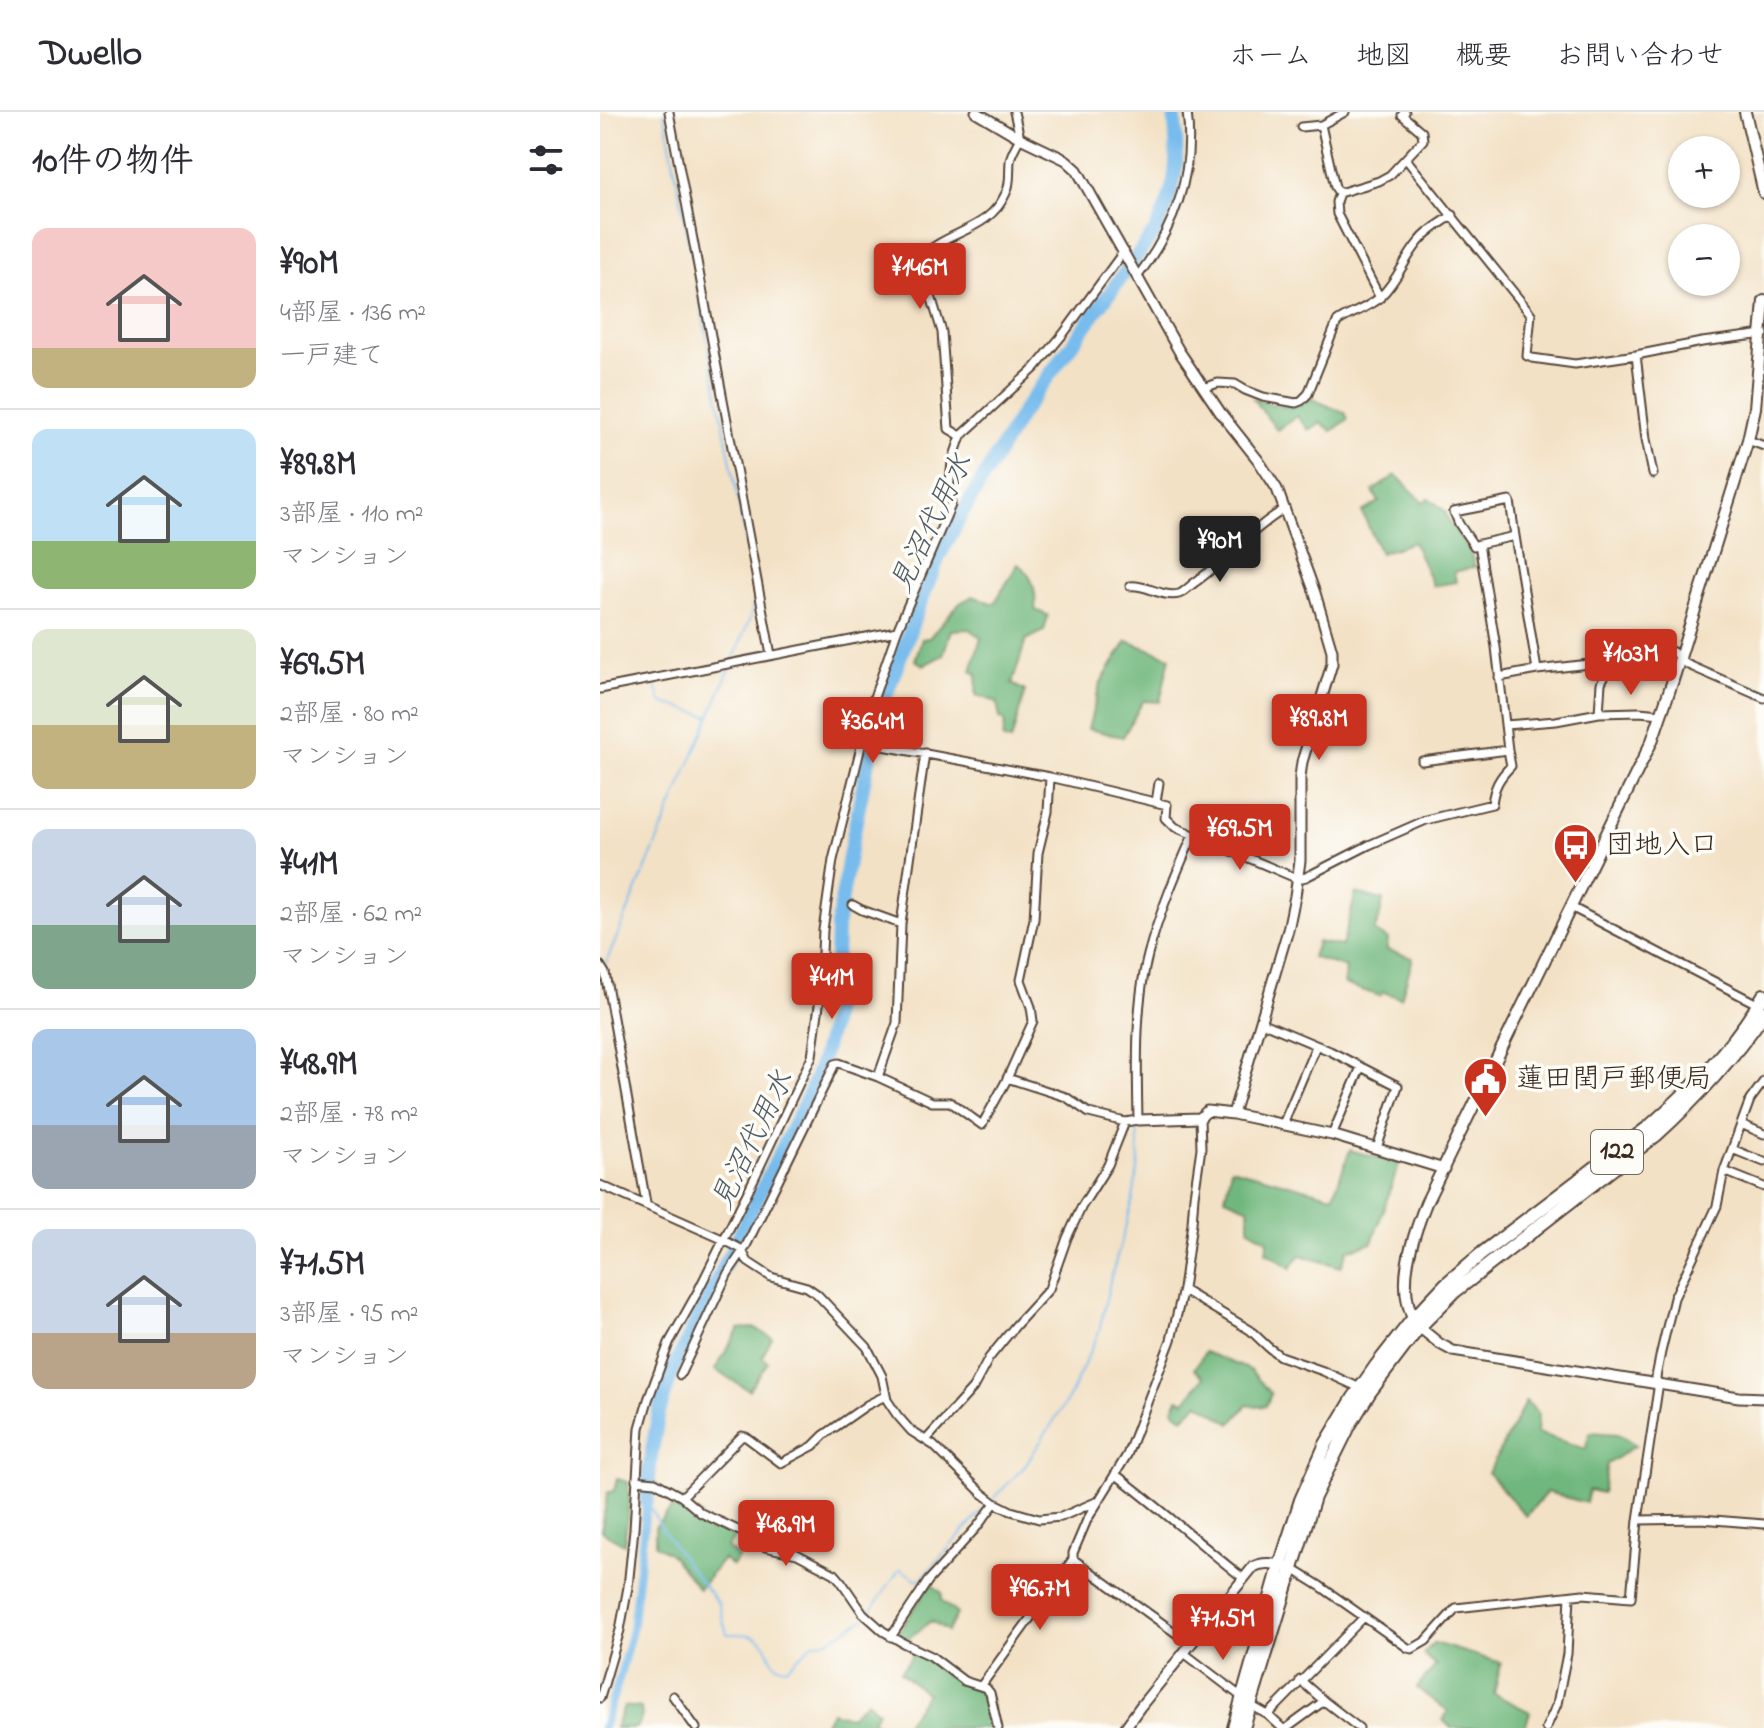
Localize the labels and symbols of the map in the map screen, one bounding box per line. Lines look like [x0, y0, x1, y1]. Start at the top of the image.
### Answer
pin: ¥146M [864, 243, 976, 311]
water label: 見沼代用水 [880, 447, 986, 601]
pin: ¥90M [1173, 516, 1267, 584]
pin: ¥103M [1575, 629, 1687, 697]
pin: ¥89.8M [1254, 694, 1384, 762]
pin: ¥36.4M [808, 697, 938, 765]
pin: ¥69.5M [1175, 804, 1305, 872]
bus stop icon: 団地入口 [1551, 822, 1599, 885]
place label: 団地入口 [1606, 826, 1718, 867]
pin: ¥41M [785, 953, 879, 1021]
public building icon: 蓮田閏戸郵便局 [1461, 1056, 1509, 1119]
place label: 蓮田閏戸郵便局 [1516, 1060, 1712, 1101]
water label: 見沼代用水 [701, 1064, 807, 1218]
road number: 122 [1591, 1130, 1643, 1174]
pin: ¥48.9M [721, 1500, 851, 1568]
pin: ¥96.7M [975, 1564, 1105, 1632]
pin: ¥71.5M [1158, 1594, 1288, 1662]

